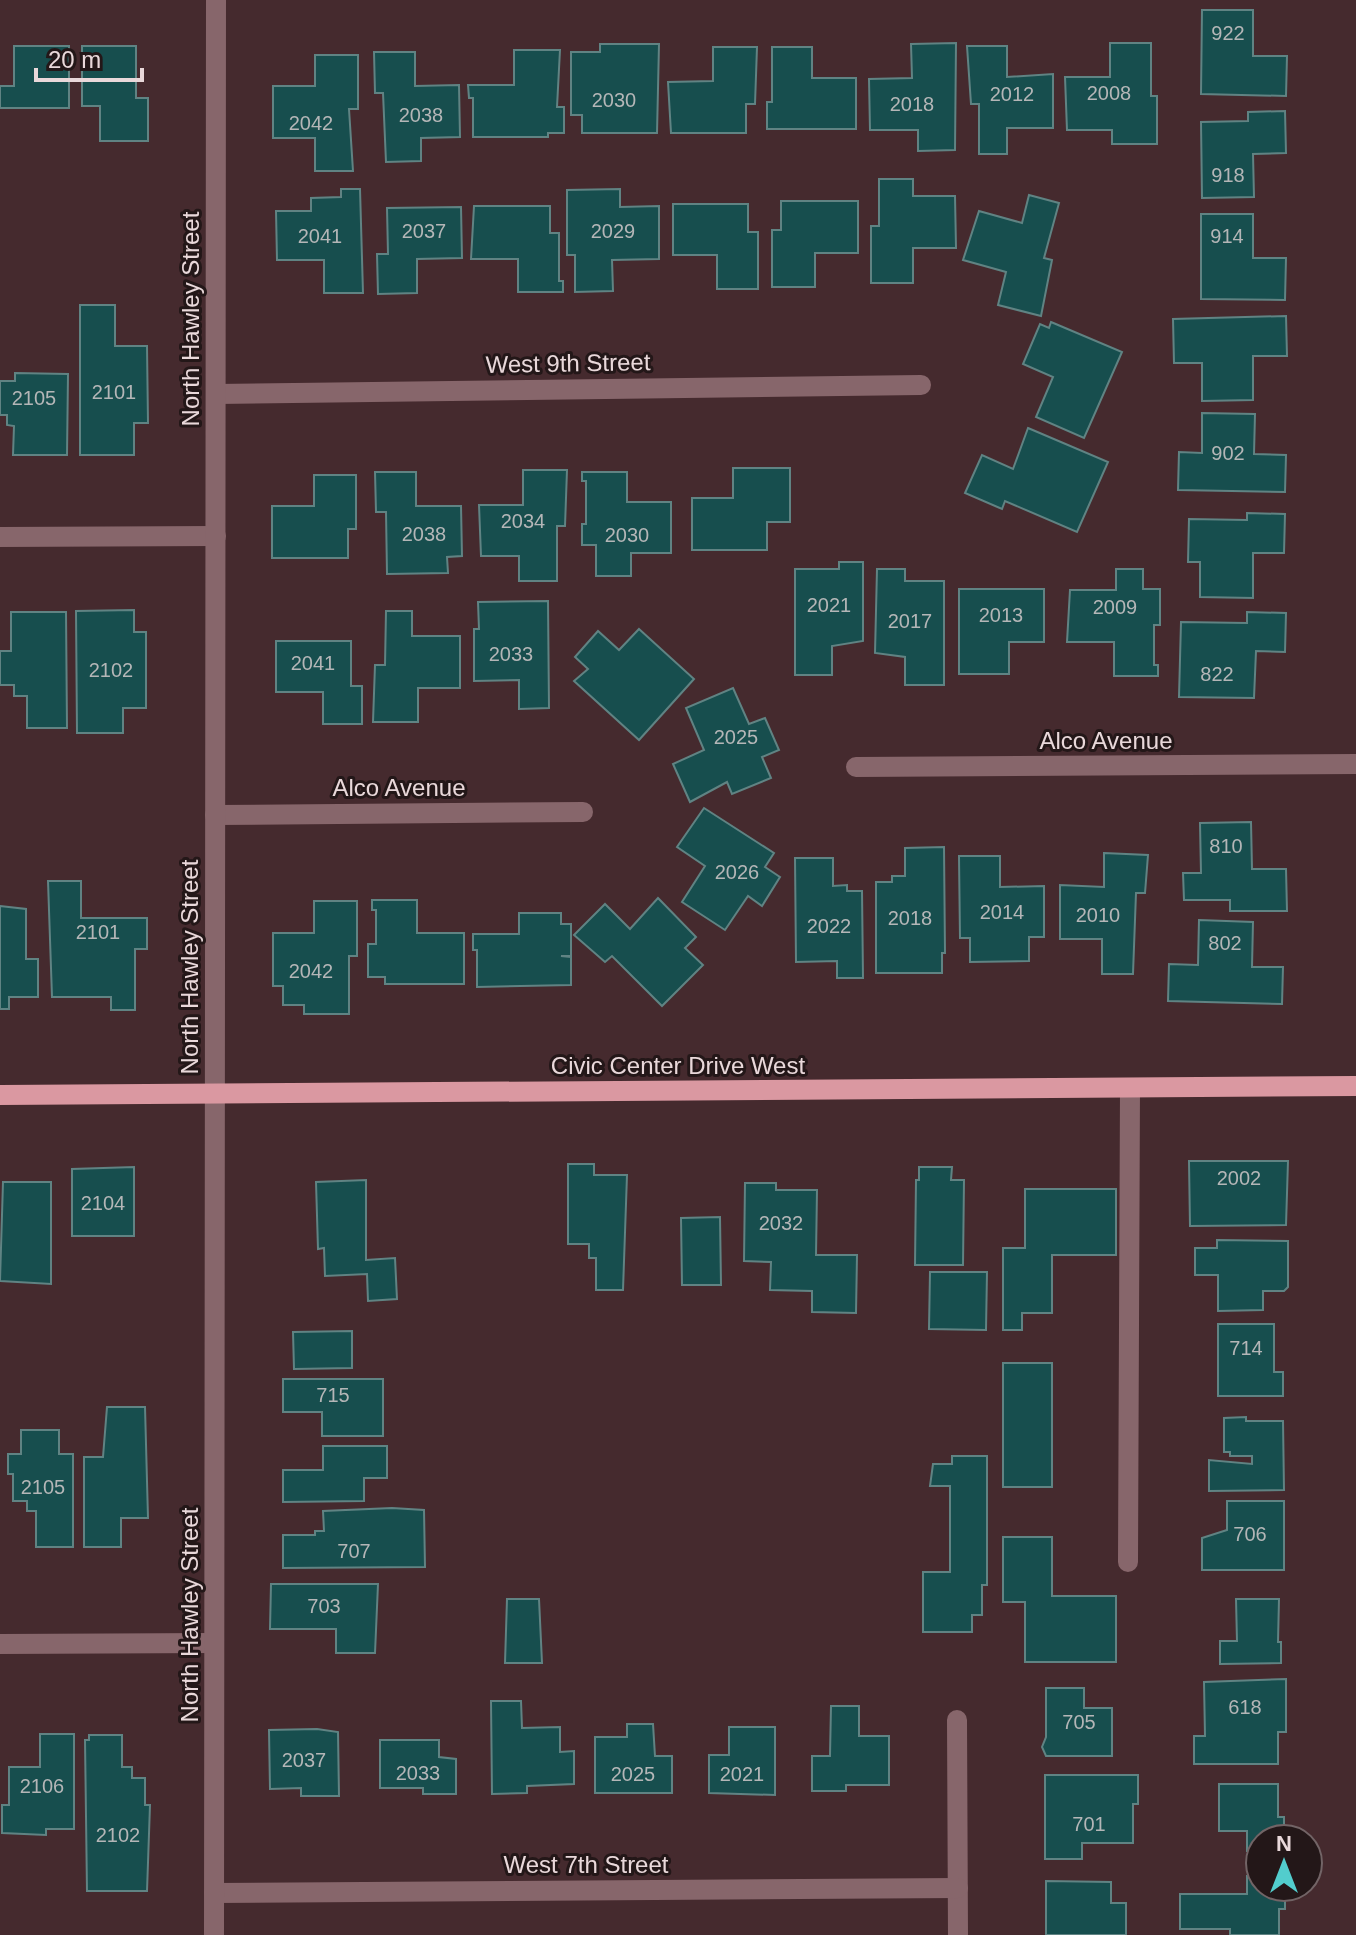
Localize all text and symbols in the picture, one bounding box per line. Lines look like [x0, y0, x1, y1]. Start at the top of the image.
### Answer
house number: 922 [1211, 22, 1245, 44]
scale bar [36, 32, 142, 82]
text: 20 m [48, 46, 101, 73]
house number: 2008 [1087, 82, 1131, 104]
house number: 2012 [990, 83, 1034, 105]
house number: 2030 [592, 89, 636, 111]
house number: 2018 [890, 93, 934, 115]
house number: 2038 [399, 104, 443, 126]
house number: 2042 [289, 112, 333, 134]
house number: 918 [1211, 164, 1245, 186]
street label: North Hawley Street [177, 211, 204, 426]
house number: 2037 [402, 220, 446, 242]
house number: 2029 [591, 220, 635, 242]
house number: 2041 [298, 225, 342, 247]
house number: 914 [1210, 225, 1244, 247]
street label: West 9th Street [485, 348, 651, 378]
house number: 2101 [92, 381, 136, 403]
house number: 2105 [12, 387, 56, 409]
house number: 902 [1211, 442, 1245, 464]
house number: 2034 [501, 510, 545, 532]
house number: 2038 [402, 523, 446, 545]
house number: 2030 [605, 524, 649, 546]
house number: 2021 [807, 594, 851, 616]
house number: 2009 [1093, 596, 1137, 618]
house number: 2013 [979, 604, 1023, 626]
house number: 2017 [888, 610, 932, 632]
house number: 2033 [489, 643, 533, 665]
house number: 2041 [291, 652, 335, 674]
house number: 2102 [89, 659, 133, 681]
house number: 822 [1200, 663, 1234, 685]
house number: 2025 [714, 726, 758, 748]
street label: Alco Avenue [1040, 727, 1173, 754]
street label: Alco Avenue [333, 774, 466, 801]
house number: 810 [1209, 835, 1243, 857]
street label: North Hawley Street [176, 859, 203, 1074]
house number: 2026 [715, 861, 759, 883]
house number: 2014 [980, 901, 1024, 923]
house number: 2010 [1076, 904, 1120, 926]
house number: 2018 [888, 907, 932, 929]
house number: 2022 [807, 915, 851, 937]
house number: 2101 [76, 921, 120, 943]
house number: 802 [1208, 932, 1242, 954]
house number: 2042 [289, 960, 333, 982]
street label: Civic Center Drive West [551, 1052, 805, 1079]
house number: 2002 [1217, 1167, 1261, 1189]
house number: 2104 [81, 1192, 125, 1214]
house number: 2032 [759, 1212, 803, 1234]
house number: 714 [1229, 1337, 1263, 1359]
house number: 715 [316, 1384, 350, 1406]
house number: 2105 [21, 1476, 65, 1498]
street label: North Hawley Street [176, 1507, 203, 1722]
house number: 706 [1233, 1523, 1267, 1545]
house number: 707 [337, 1540, 371, 1562]
house number: 703 [307, 1595, 341, 1617]
house number: 618 [1228, 1696, 1262, 1718]
house number: 705 [1062, 1711, 1096, 1733]
house number: 2037 [282, 1749, 326, 1771]
house number: 2033 [396, 1762, 440, 1784]
house number: 2025 [611, 1763, 655, 1785]
house number: 2021 [720, 1763, 764, 1785]
house number: 2106 [20, 1775, 64, 1797]
house number: 701 [1072, 1813, 1106, 1835]
north arrow [1244, 1823, 1324, 1903]
house number: 2102 [96, 1824, 140, 1846]
text: N [1276, 1831, 1292, 1856]
street label: West 7th Street [504, 1851, 669, 1878]

